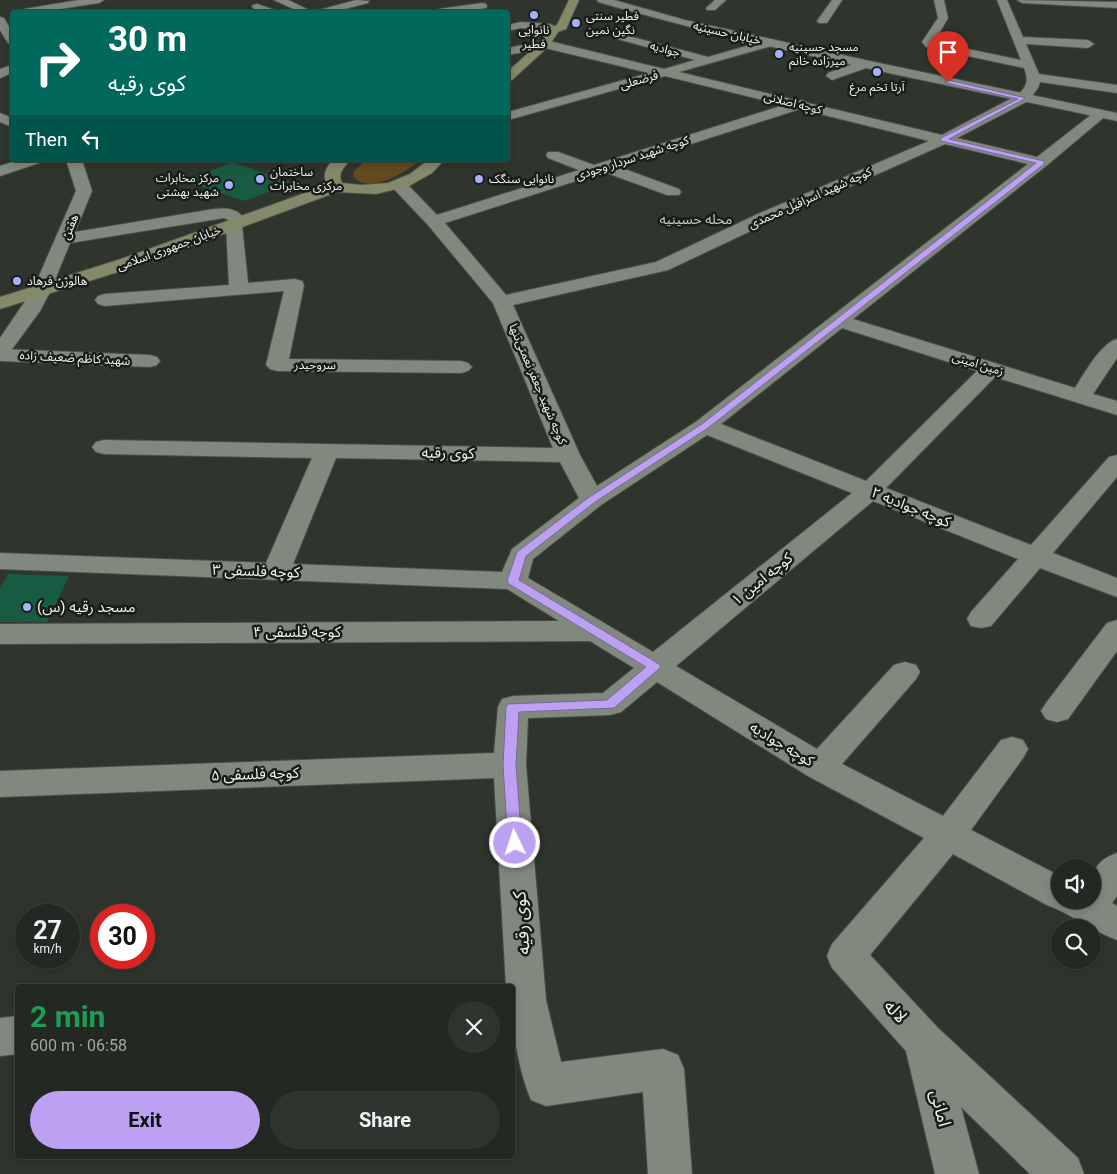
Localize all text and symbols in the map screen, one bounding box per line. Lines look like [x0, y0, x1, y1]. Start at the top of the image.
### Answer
marker: نانوایی فطیر [528, 9, 540, 21]
place label: فطیر سنتی نگین نمین [586, 9, 639, 37]
marker: فطیر سنتی نگین نمین [570, 17, 582, 29]
street label: خیابان حسینیه [692, 18, 762, 48]
text: 30 m [108, 19, 187, 60]
place label: نانوایی فطیر [519, 23, 549, 51]
icon: right [25, 30, 90, 95]
pin [927, 31, 969, 82]
street label: جوادیه [648, 38, 682, 60]
icon: arrive [934, 38, 962, 66]
place label: مسجد حسینیه میرزاده خانم [789, 40, 859, 70]
marker: مسجد حسینیه میرزاده خانم [773, 48, 785, 60]
marker: آرتا تخم مرغ [871, 66, 883, 78]
street label: فرضعلی [618, 68, 660, 92]
text: کوی رقیه [108, 71, 186, 96]
place label: آرتا تخم مرغ [849, 80, 905, 96]
street label: کوچه اصلانی [762, 89, 825, 118]
icon: left [77, 125, 105, 153]
text: Then [25, 128, 67, 151]
street label: کوچه شهید سردار وجودی [573, 133, 692, 184]
street label: کوچه شهید اسرافیل محمدی [746, 164, 875, 232]
place label: ساختمان مرکزی مخابرات [270, 165, 342, 193]
place label: مرکز مخابرات شهید بهشتی [156, 171, 219, 199]
place label: نانوایی سنگک [489, 172, 554, 186]
marker: ساختمان مرکزی مخابرات [254, 173, 266, 185]
marker: نانوایی سنگک [473, 173, 485, 185]
marker: مرکز مخابرات شهید بهشتی [223, 179, 235, 191]
district label: محله حسینیه [660, 211, 732, 227]
street label: هفتن [59, 212, 81, 242]
street label: خیابان جمهوری اسلامی [115, 223, 223, 273]
place label: هالوژن فرهاد [27, 274, 88, 288]
marker: هالوژن فرهاد [11, 275, 23, 287]
street label: کوچه شهید جعفر نعمتی‌تنها [505, 322, 570, 448]
street label: شهید کاظم ضعیف زاده [19, 348, 131, 370]
street label: زمین امینی [951, 350, 1005, 379]
street label: سروحیدر [293, 358, 336, 372]
street label: کوی رقیه [421, 444, 475, 462]
street label: کوچه جوادیه ۲ [868, 483, 954, 532]
street label: کوچه امین ۱ [728, 548, 797, 610]
street label: کوچه فلسفی ۳ [212, 560, 301, 583]
place label: مسجد رقیه (س) [37, 598, 136, 616]
marker: مسجد رقیه (س) [21, 601, 33, 613]
street label: کوچه فلسفی ۴ [253, 623, 342, 642]
street label: کوچه جوادیه [746, 718, 818, 771]
street label: کوچه فلسفی ۵ [211, 763, 300, 786]
position arrow [488, 816, 540, 868]
map controls [1051, 859, 1101, 969]
button: sound [1051, 859, 1101, 909]
street label: کوی رقیه [508, 890, 535, 955]
speed limit sign: 30 [90, 904, 155, 969]
text: 27 [33, 916, 62, 945]
button: search [1051, 919, 1101, 969]
text: km/h [33, 942, 62, 956]
street label: لاله [880, 995, 912, 1027]
text: 2 min [30, 999, 105, 1034]
button: close [448, 1001, 500, 1053]
text: 600 m · 06:58 [30, 1036, 127, 1055]
street label: امانی [925, 1087, 956, 1129]
button: Exit [30, 1091, 260, 1149]
button: Share [270, 1091, 500, 1149]

